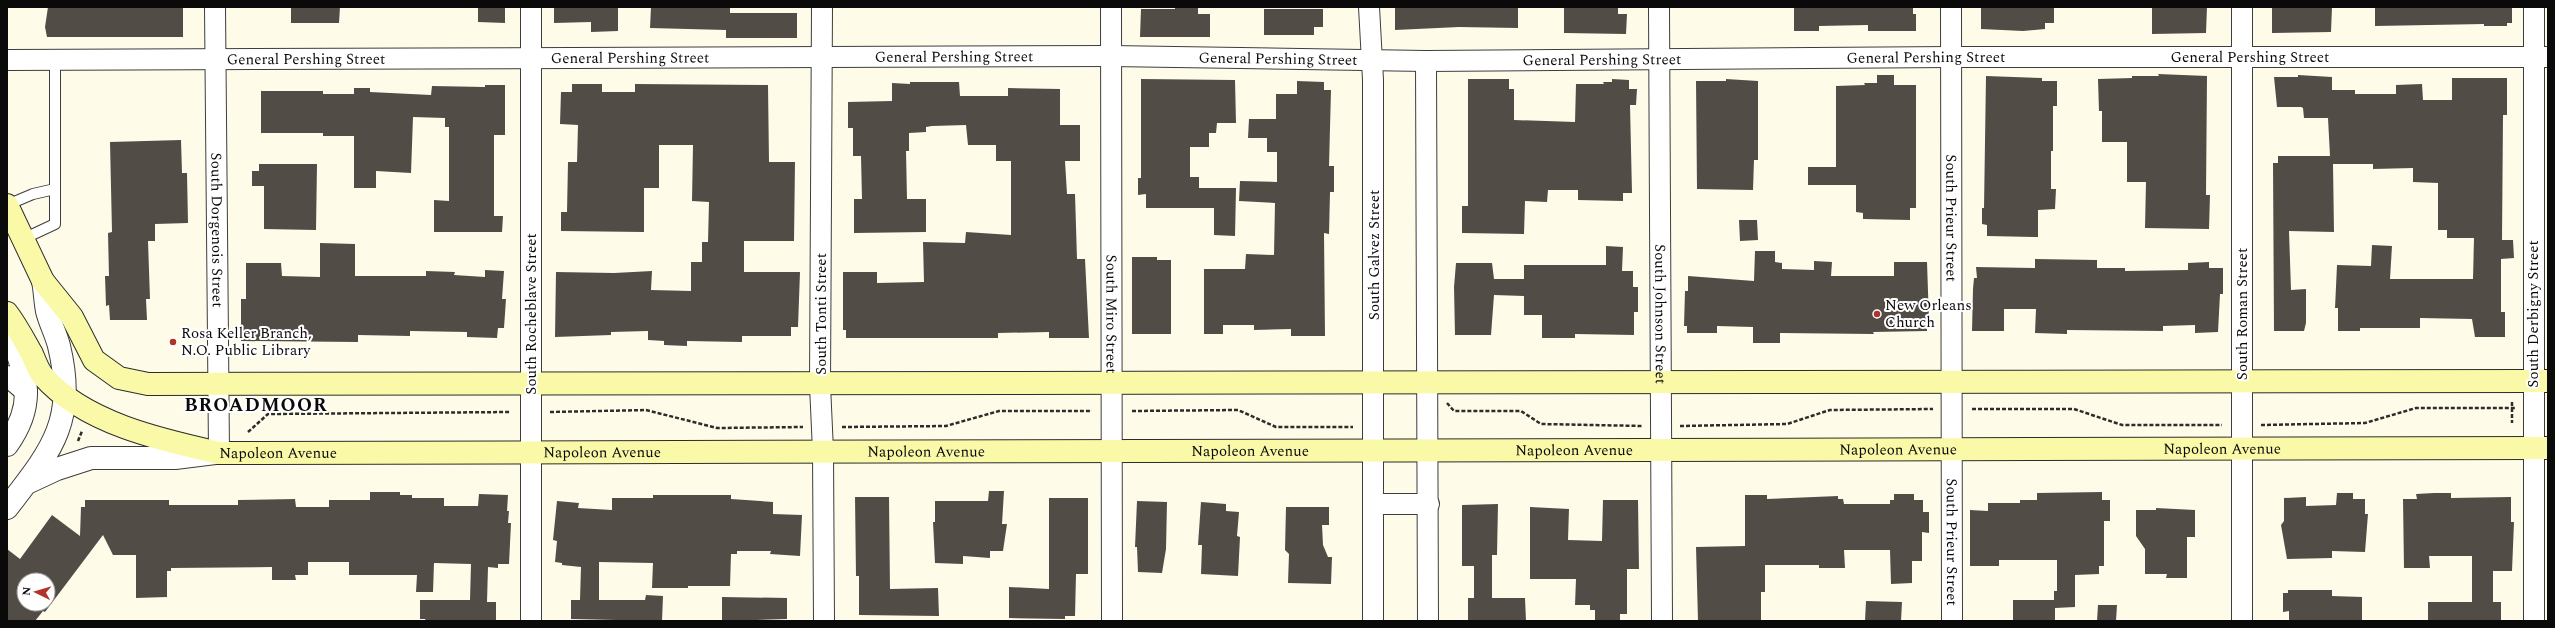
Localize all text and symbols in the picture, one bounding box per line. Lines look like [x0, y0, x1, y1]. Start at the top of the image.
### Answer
street label: General Pershing Street [875, 45, 1033, 69]
street label: General Pershing Street [551, 46, 709, 70]
street label: General Pershing Street [1198, 46, 1358, 72]
street label: General Pershing Street [1846, 46, 2005, 70]
street label: General Pershing Street [2171, 46, 2329, 69]
street label: General Pershing Street [227, 48, 385, 71]
street label: General Pershing Street [1522, 48, 1681, 72]
street label: South Dorgenois Street [204, 152, 229, 308]
street label: South Prieur Street [1939, 154, 1962, 282]
street label: South Galvez Street [1363, 190, 1386, 320]
street label: South Rocheblave Street [520, 233, 543, 395]
street label: South Derbigny Street [2522, 240, 2545, 388]
street label: South Johnson Street [1648, 244, 1672, 384]
street label: South Roman Street [2231, 248, 2254, 380]
street label: South Tonti Street [810, 253, 833, 375]
street label: South Miro Street [1099, 255, 1123, 373]
place label: New Orleans Church [1885, 294, 1972, 334]
marker: New Orleans Church [1872, 309, 1882, 319]
place label: Rosa Keller Branch, N.O. Public Library [181, 322, 312, 362]
marker: Rosa Keller Branch, N.O. Public Library [168, 337, 178, 347]
district label: BROADMOOR [184, 391, 328, 420]
street label: Napoleon Avenue [1839, 438, 1957, 462]
street label: Napoleon Avenue [2163, 438, 2281, 461]
street label: Napoleon Avenue [1515, 439, 1633, 462]
street label: Napoleon Avenue [867, 440, 985, 464]
street label: Napoleon Avenue [1191, 440, 1309, 463]
street label: Napoleon Avenue [543, 441, 661, 464]
street label: Napoleon Avenue [219, 442, 337, 465]
street label: South Prieur Street [1940, 478, 1963, 606]
north arrow [16, 572, 56, 612]
text: N [18, 586, 35, 596]

